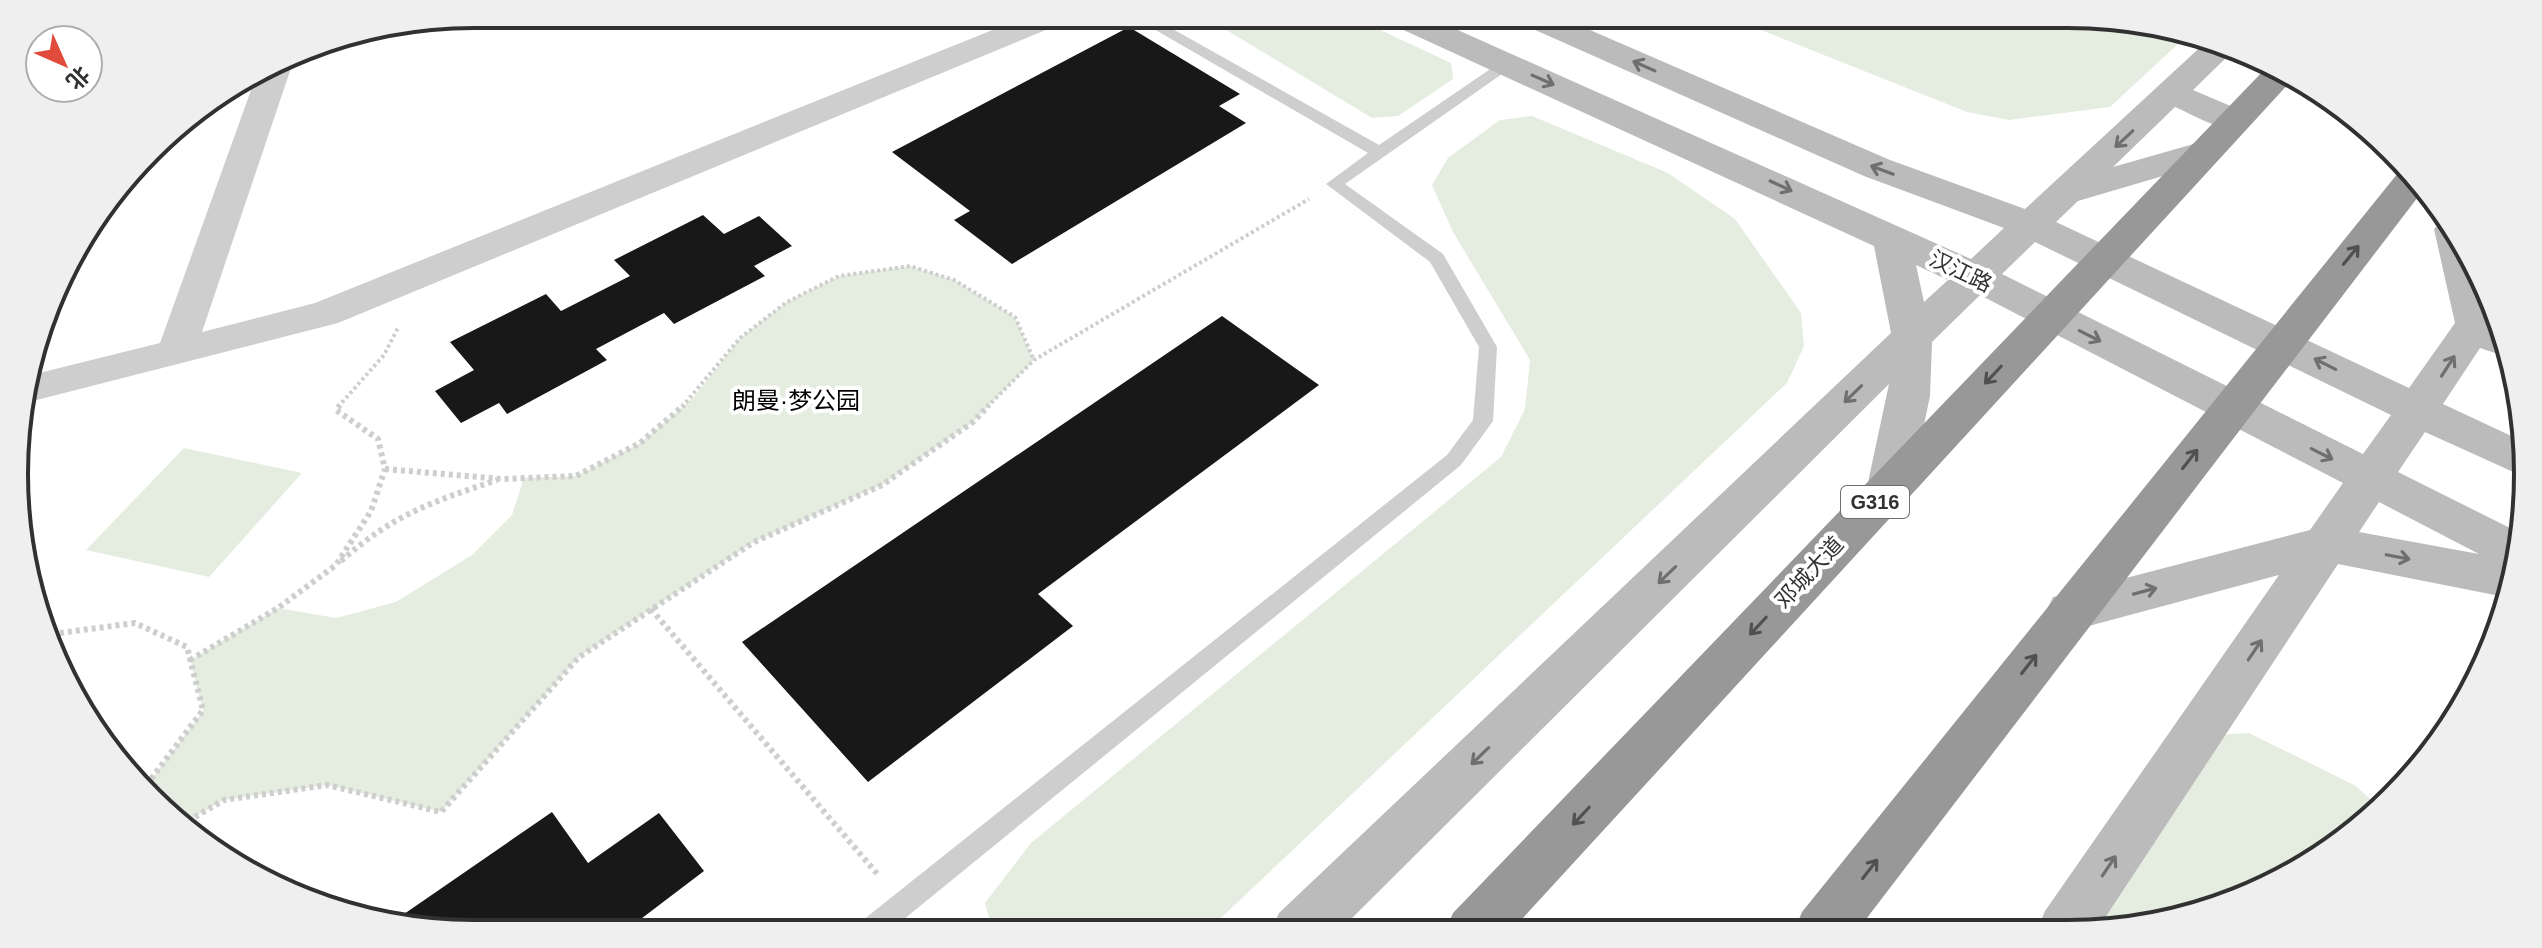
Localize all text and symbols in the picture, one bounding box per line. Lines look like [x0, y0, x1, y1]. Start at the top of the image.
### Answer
north arrow [24, 24, 104, 104]
one-way arrow [1632, 57, 1657, 72]
text: 北 [61, 61, 94, 94]
one-way arrow [1531, 73, 1555, 88]
one-way arrow [2114, 129, 2134, 147]
one-way arrow [1870, 162, 1895, 176]
one-way arrow [1768, 179, 1792, 194]
one-way arrow [2342, 245, 2360, 266]
street label: 汉江路 [1926, 246, 1996, 297]
one-way arrow [2078, 329, 2102, 344]
one-way arrow [2440, 355, 2456, 378]
one-way arrow [2313, 356, 2337, 371]
one-way arrow [1984, 365, 2003, 385]
one-way arrow [1844, 384, 1863, 403]
district label: 朗曼·梦公园 [732, 387, 860, 414]
one-way arrow [2309, 447, 2333, 463]
one-way arrow [2181, 449, 2198, 470]
road number: G316 [1841, 486, 1909, 518]
street label: 邓城大道 [1770, 532, 1849, 613]
one-way arrow [2385, 551, 2410, 566]
one-way arrow [1657, 565, 1677, 584]
one-way arrow [2132, 583, 2158, 598]
one-way arrow [1750, 616, 1768, 636]
one-way arrow [2246, 640, 2263, 662]
one-way arrow [2020, 653, 2037, 675]
one-way arrow [1470, 747, 1490, 766]
one-way arrow [1572, 806, 1590, 826]
one-way arrow [2100, 855, 2117, 877]
one-way arrow [1861, 859, 1878, 880]

